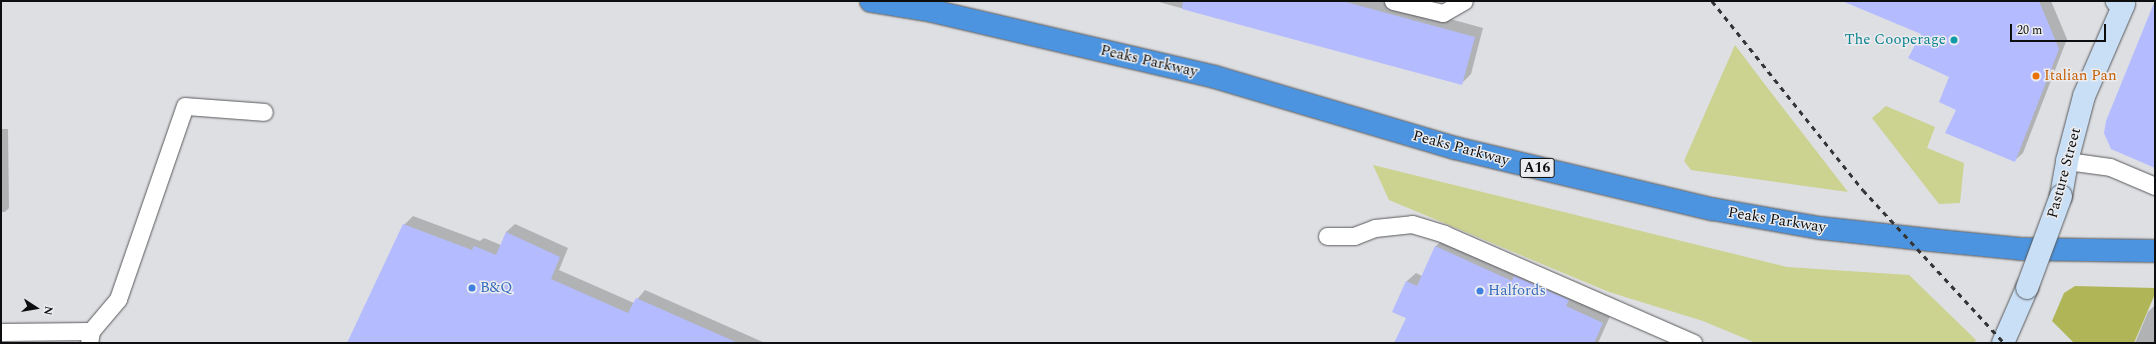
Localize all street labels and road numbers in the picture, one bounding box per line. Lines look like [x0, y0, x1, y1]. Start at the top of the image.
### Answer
street label: Peaks Parkway [1099, 41, 1199, 81]
street label: Pasture Street [2043, 126, 2085, 220]
street label: Peaks Parkway [1411, 127, 1511, 169]
road number: A16 [1519, 156, 1555, 180]
street label: Peaks Parkway [1727, 203, 1827, 237]

